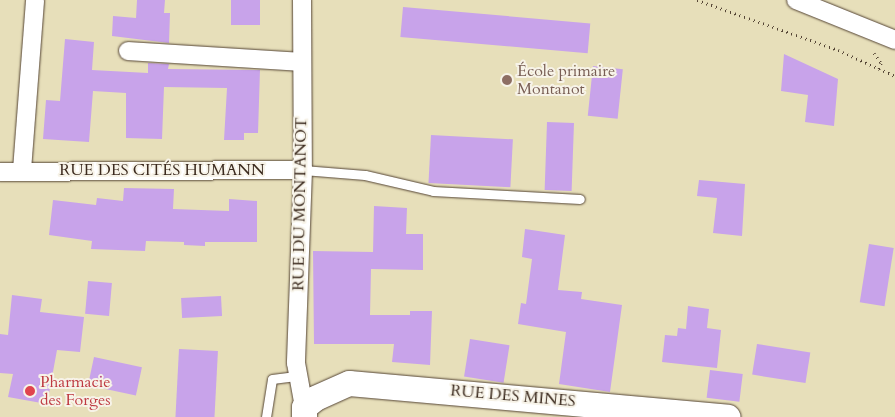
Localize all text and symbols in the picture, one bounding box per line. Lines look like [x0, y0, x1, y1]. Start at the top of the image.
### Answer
place label: École primaire Montanot [517, 61, 615, 99]
marker: École primaire Montanot [501, 74, 513, 86]
street label: RUE DU MONTANOT [289, 117, 311, 291]
street label: RUE DES CITÉS HUMANN [59, 160, 265, 180]
place label: Pharmacie des Forges [40, 372, 111, 410]
street label: RUE DES MINES [450, 381, 576, 411]
marker: Pharmacie des Forges [24, 385, 36, 397]

